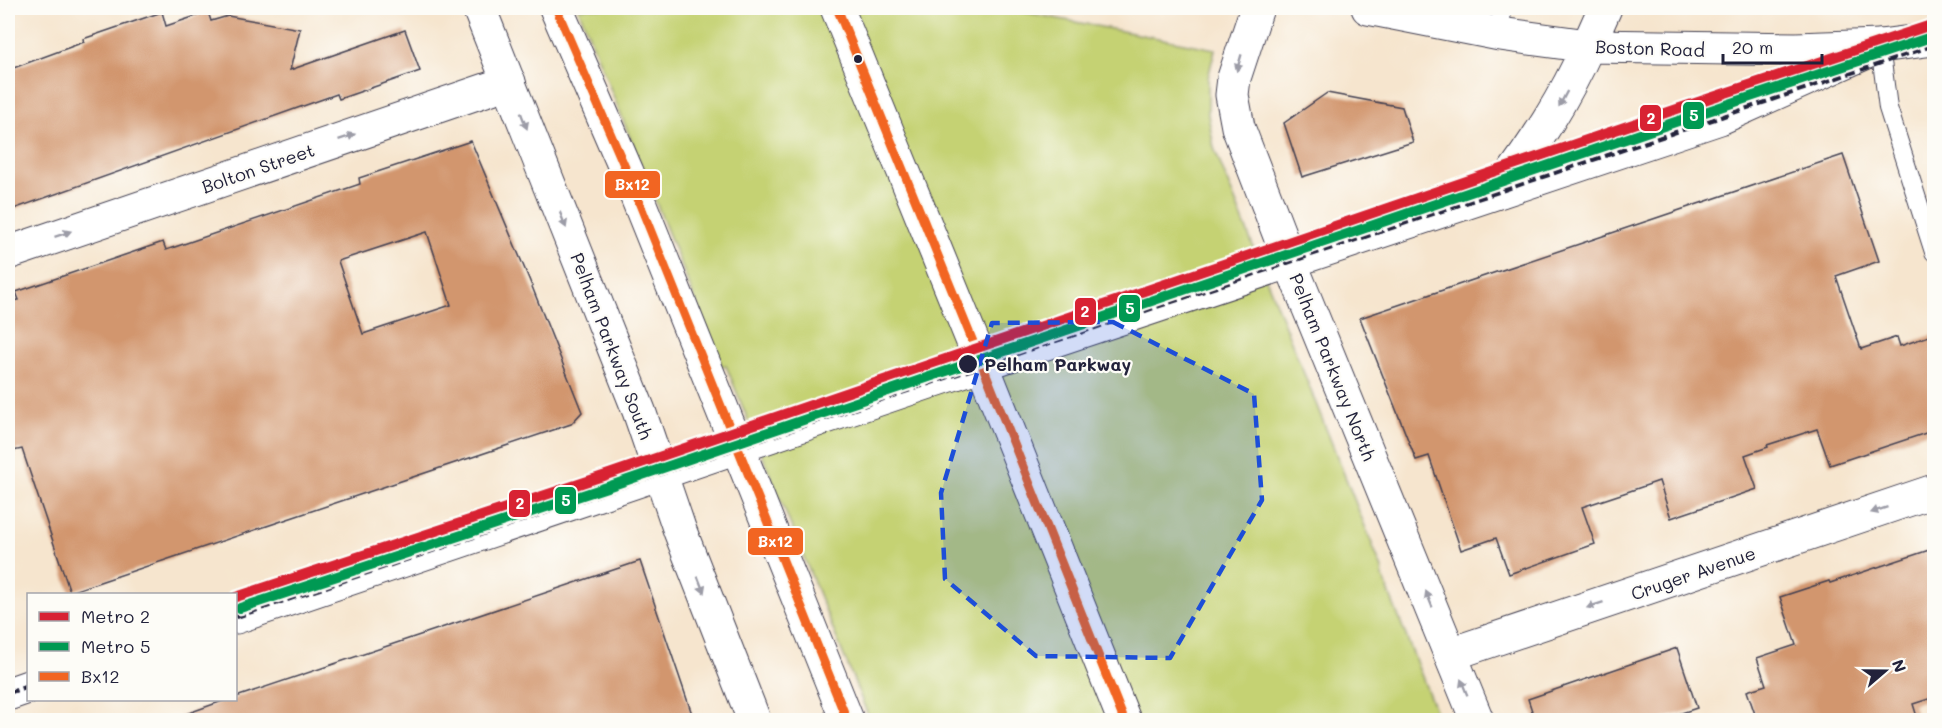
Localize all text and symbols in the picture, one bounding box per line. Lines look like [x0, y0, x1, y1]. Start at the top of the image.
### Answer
scale bar [1723, 27, 1822, 65]
street label: Boston Road [1595, 34, 1705, 62]
text: 20 m [1732, 35, 1773, 59]
unlabelled marker [852, 53, 864, 65]
one-way arrow [1234, 54, 1243, 72]
one-way arrow [1558, 91, 1568, 108]
line badge: 5 [1682, 101, 1705, 130]
line badge: 2 [1639, 104, 1662, 132]
text: 5 [1689, 104, 1699, 125]
text: 2 [1647, 107, 1656, 128]
one-way arrow [519, 112, 529, 130]
one-way arrow [338, 132, 356, 142]
street label: Bolton Street [198, 137, 318, 199]
line badge: Bx12 [604, 170, 661, 199]
text: Bx12 [614, 173, 650, 194]
one-way arrow [558, 212, 568, 230]
one-way arrow [54, 229, 72, 239]
street label: Pelham Parkway South [565, 249, 659, 443]
street label: Pelham Parkway North [1284, 270, 1382, 464]
line badge: 5 [1118, 294, 1141, 323]
line badge: 2 [1074, 297, 1097, 326]
text: 5 [1125, 297, 1135, 318]
text: 2 [1081, 300, 1090, 321]
place label: Pelham Parkway [984, 352, 1132, 376]
marker: Pelham Parkway [957, 353, 979, 375]
line badge: 5 [554, 486, 577, 515]
line badge: 2 [508, 489, 531, 518]
text: 5 [561, 489, 571, 510]
text: 2 [516, 492, 525, 513]
one-way arrow [1870, 506, 1888, 515]
line badge: Bx12 [747, 527, 804, 556]
text: Bx12 [757, 530, 793, 551]
street label: Cruger Avenue [1627, 540, 1759, 606]
one-way arrow [697, 576, 706, 594]
one-way arrow [1424, 590, 1434, 608]
legend [27, 593, 237, 701]
one-way arrow [1586, 601, 1604, 611]
text: Metro 2 [81, 604, 150, 628]
text: Metro 5 [81, 634, 150, 658]
north arrow [1855, 641, 1915, 701]
text: N [1888, 656, 1912, 675]
text: Bx12 [81, 664, 119, 688]
one-way arrow [1459, 678, 1468, 696]

